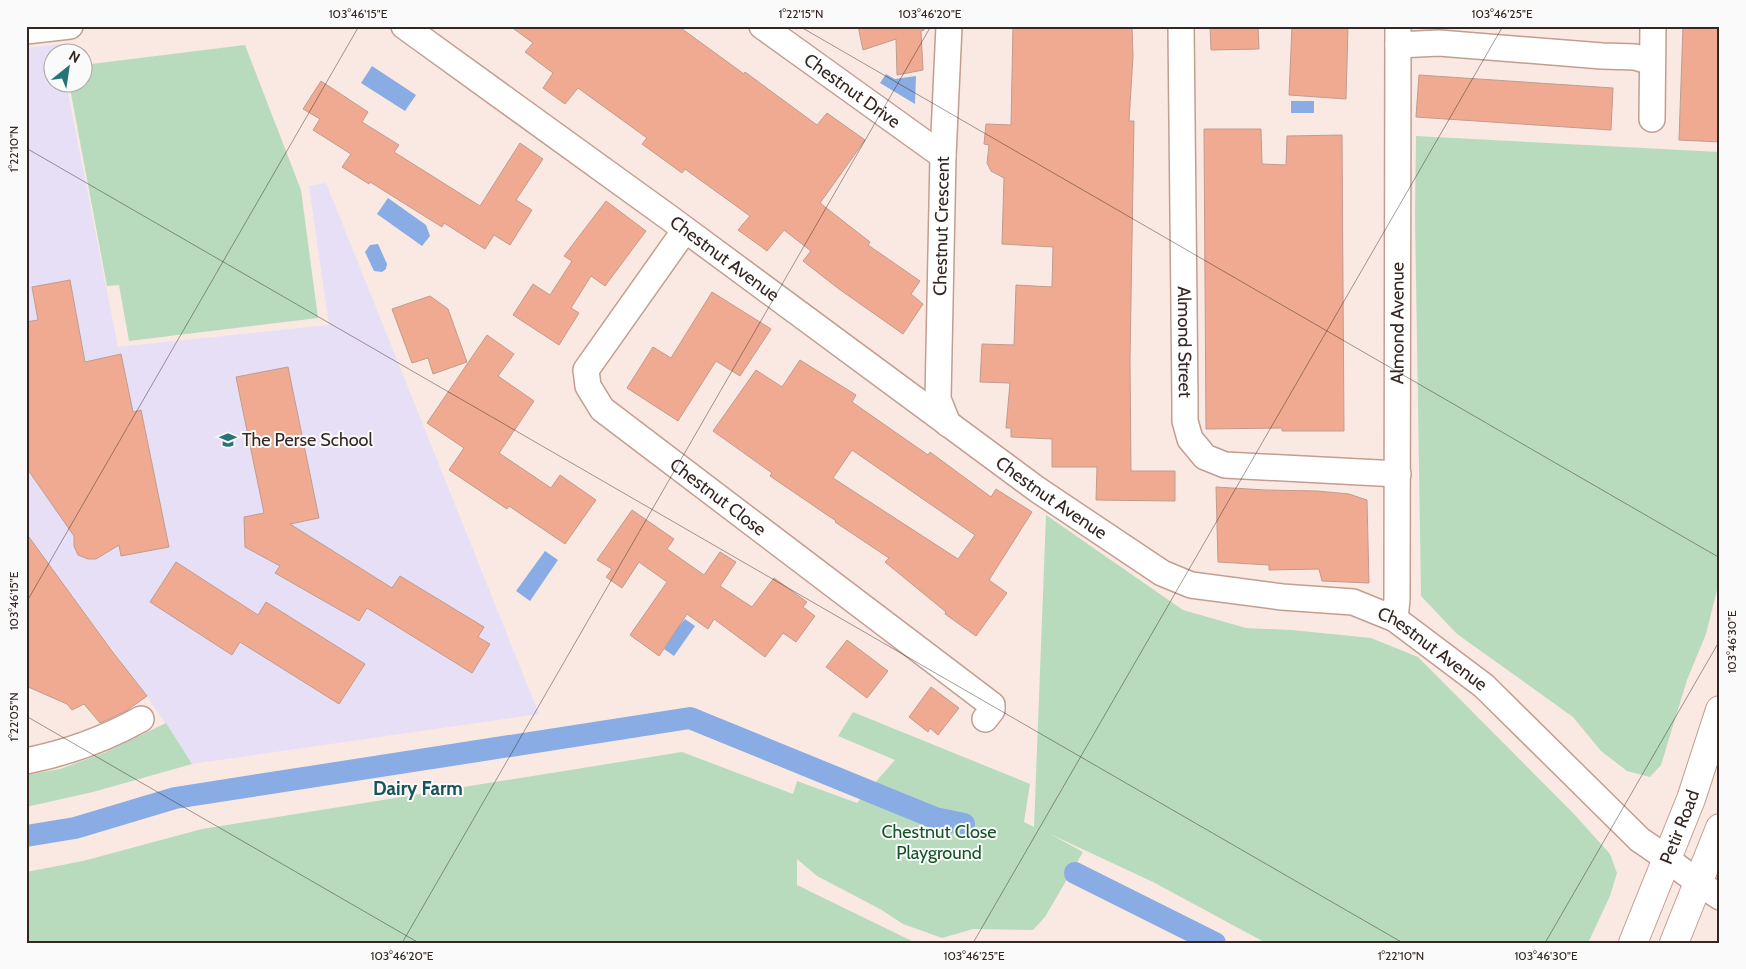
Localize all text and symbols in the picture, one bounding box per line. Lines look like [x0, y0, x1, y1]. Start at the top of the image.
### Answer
text: 103°46'15"E [329, 6, 388, 21]
text: 1°22'15"N [779, 6, 823, 21]
text: 103°46'20"E [899, 6, 962, 21]
text: 103°46'25"E [1471, 6, 1533, 21]
north arrow [42, 42, 92, 92]
text: N [66, 46, 83, 67]
street label: Chestnut Drive [800, 49, 905, 133]
text: 1°22'10"N [6, 126, 21, 172]
street label: Chestnut Crescent [929, 156, 954, 296]
street label: Chestnut Avenue [666, 211, 784, 306]
street label: Almond Avenue [1386, 262, 1409, 384]
street label: Almond Street [1173, 286, 1196, 398]
place label: The Perse School [242, 429, 373, 451]
school or university icon: The Perse School [218, 430, 238, 450]
street label: Chestnut Avenue [991, 452, 1111, 544]
street label: Chestnut Close [665, 453, 770, 541]
text: 103°46'15"E [6, 571, 21, 630]
street label: Chestnut Avenue [1374, 602, 1492, 696]
text: 103°46'30"E [1724, 610, 1739, 674]
text: 1°22'05"N [6, 692, 21, 742]
district label: Dairy Farm [373, 777, 463, 800]
street label: Petir Road [1655, 787, 1704, 867]
park label: Chestnut Close Playground [881, 821, 997, 864]
text: 103°46'20"E [371, 948, 434, 963]
text: 103°46'25"E [943, 948, 1005, 963]
text: 1°22'10"N [1378, 948, 1424, 963]
text: 103°46'30"E [1514, 948, 1578, 963]

